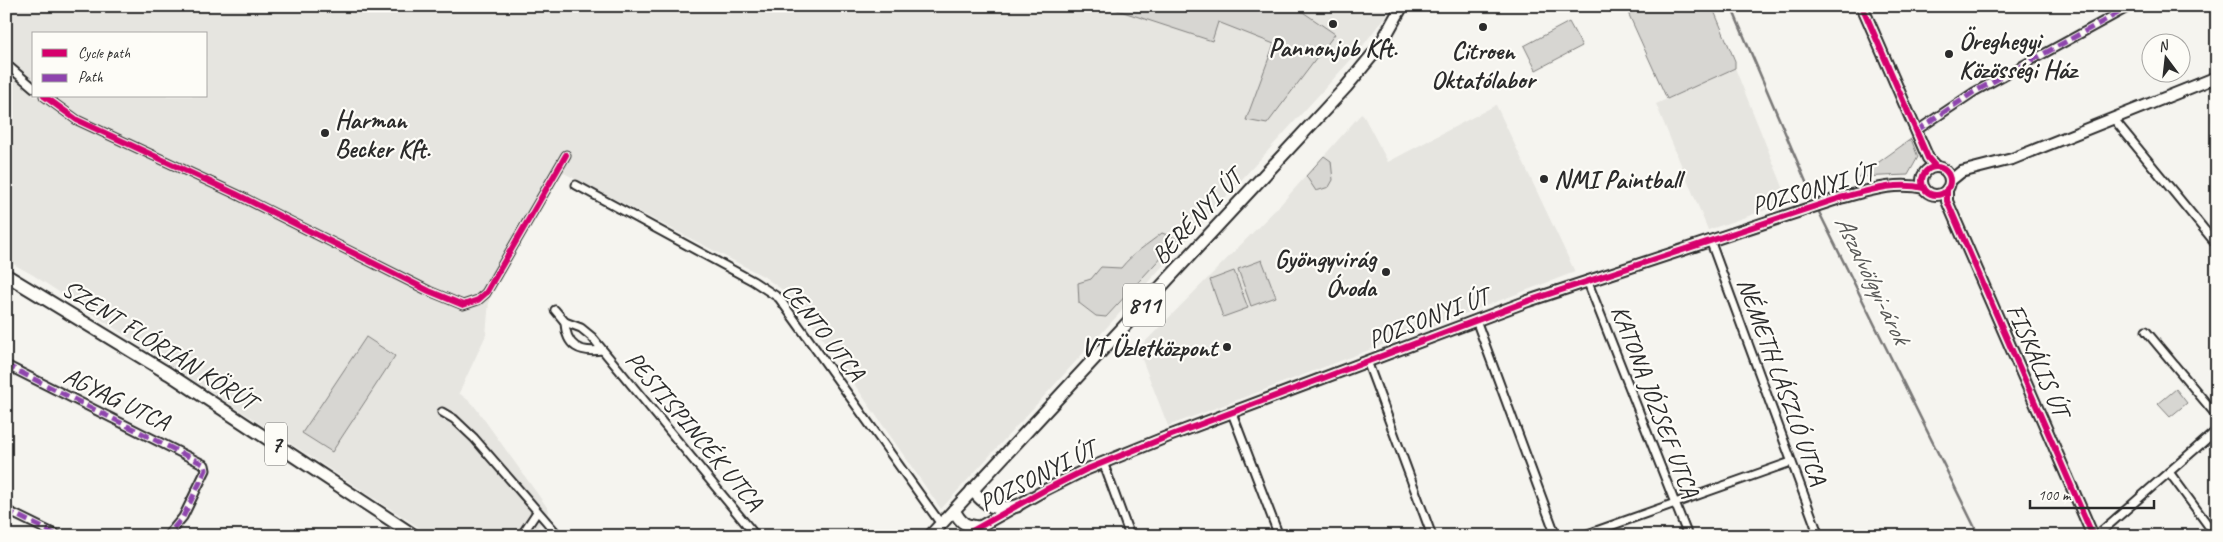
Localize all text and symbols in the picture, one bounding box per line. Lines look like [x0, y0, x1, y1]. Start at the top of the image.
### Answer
marker: Pannonjob Kft. [1327, 18, 1339, 30]
marker: Citroen Oktatólabor [1477, 21, 1489, 33]
place label: Öreghegyi Közösségi Ház [1959, 25, 2079, 86]
legend [32, 32, 208, 98]
place label: Pannonjob Kft. [1268, 32, 1399, 64]
north arrow [2140, 32, 2190, 82]
place label: Citroen Oktatólabor [1431, 35, 1538, 96]
text: N [2156, 36, 2171, 55]
text: Cycle path [78, 44, 130, 63]
marker: Öreghegyi Közösségi Ház [1943, 48, 1955, 60]
text: Path [78, 68, 104, 87]
place label: Harman Becker Kft. [335, 104, 432, 165]
marker: Harman Becker Kft. [319, 127, 331, 139]
street label: POZSONYI ÚT [1748, 155, 1884, 222]
street label: BERÉNYI ÚT [1144, 158, 1253, 271]
place label: NMI Paintball [1554, 164, 1686, 196]
marker: NMI Paintball [1538, 173, 1550, 185]
water label: Aszalvölgyi-árok [1827, 210, 1920, 353]
place label: Gyöngyvirág Óvoda [1275, 243, 1378, 304]
marker: Gyöngyvirág Óvoda [1380, 266, 1392, 278]
street label: SZENT FLÓRIÁN KÖRÚT [56, 272, 267, 420]
street label: NÉMETH LÁSZLÓ UTCA [1730, 274, 1835, 490]
street label: CENTO UTCA [775, 276, 873, 388]
street label: POZSONYI ÚT [1363, 278, 1499, 356]
road number: 811 [1123, 284, 1165, 326]
street label: FISKÁLIS ÚT [1999, 299, 2079, 427]
street label: KATONA JÓZSEF UTCA [1604, 301, 1707, 503]
place label: VT Üzletközpont [1081, 332, 1220, 364]
marker: VT Üzletközpont [1221, 341, 1233, 353]
street label: PESTISPINCÉK UTCA [618, 344, 770, 517]
street label: AGYAG UTCA [58, 360, 176, 439]
road number: 7 [265, 422, 287, 466]
street label: POZSONYI ÚT [974, 430, 1106, 519]
scale bar [2030, 477, 2154, 509]
text: 100 m [2038, 486, 2072, 505]

